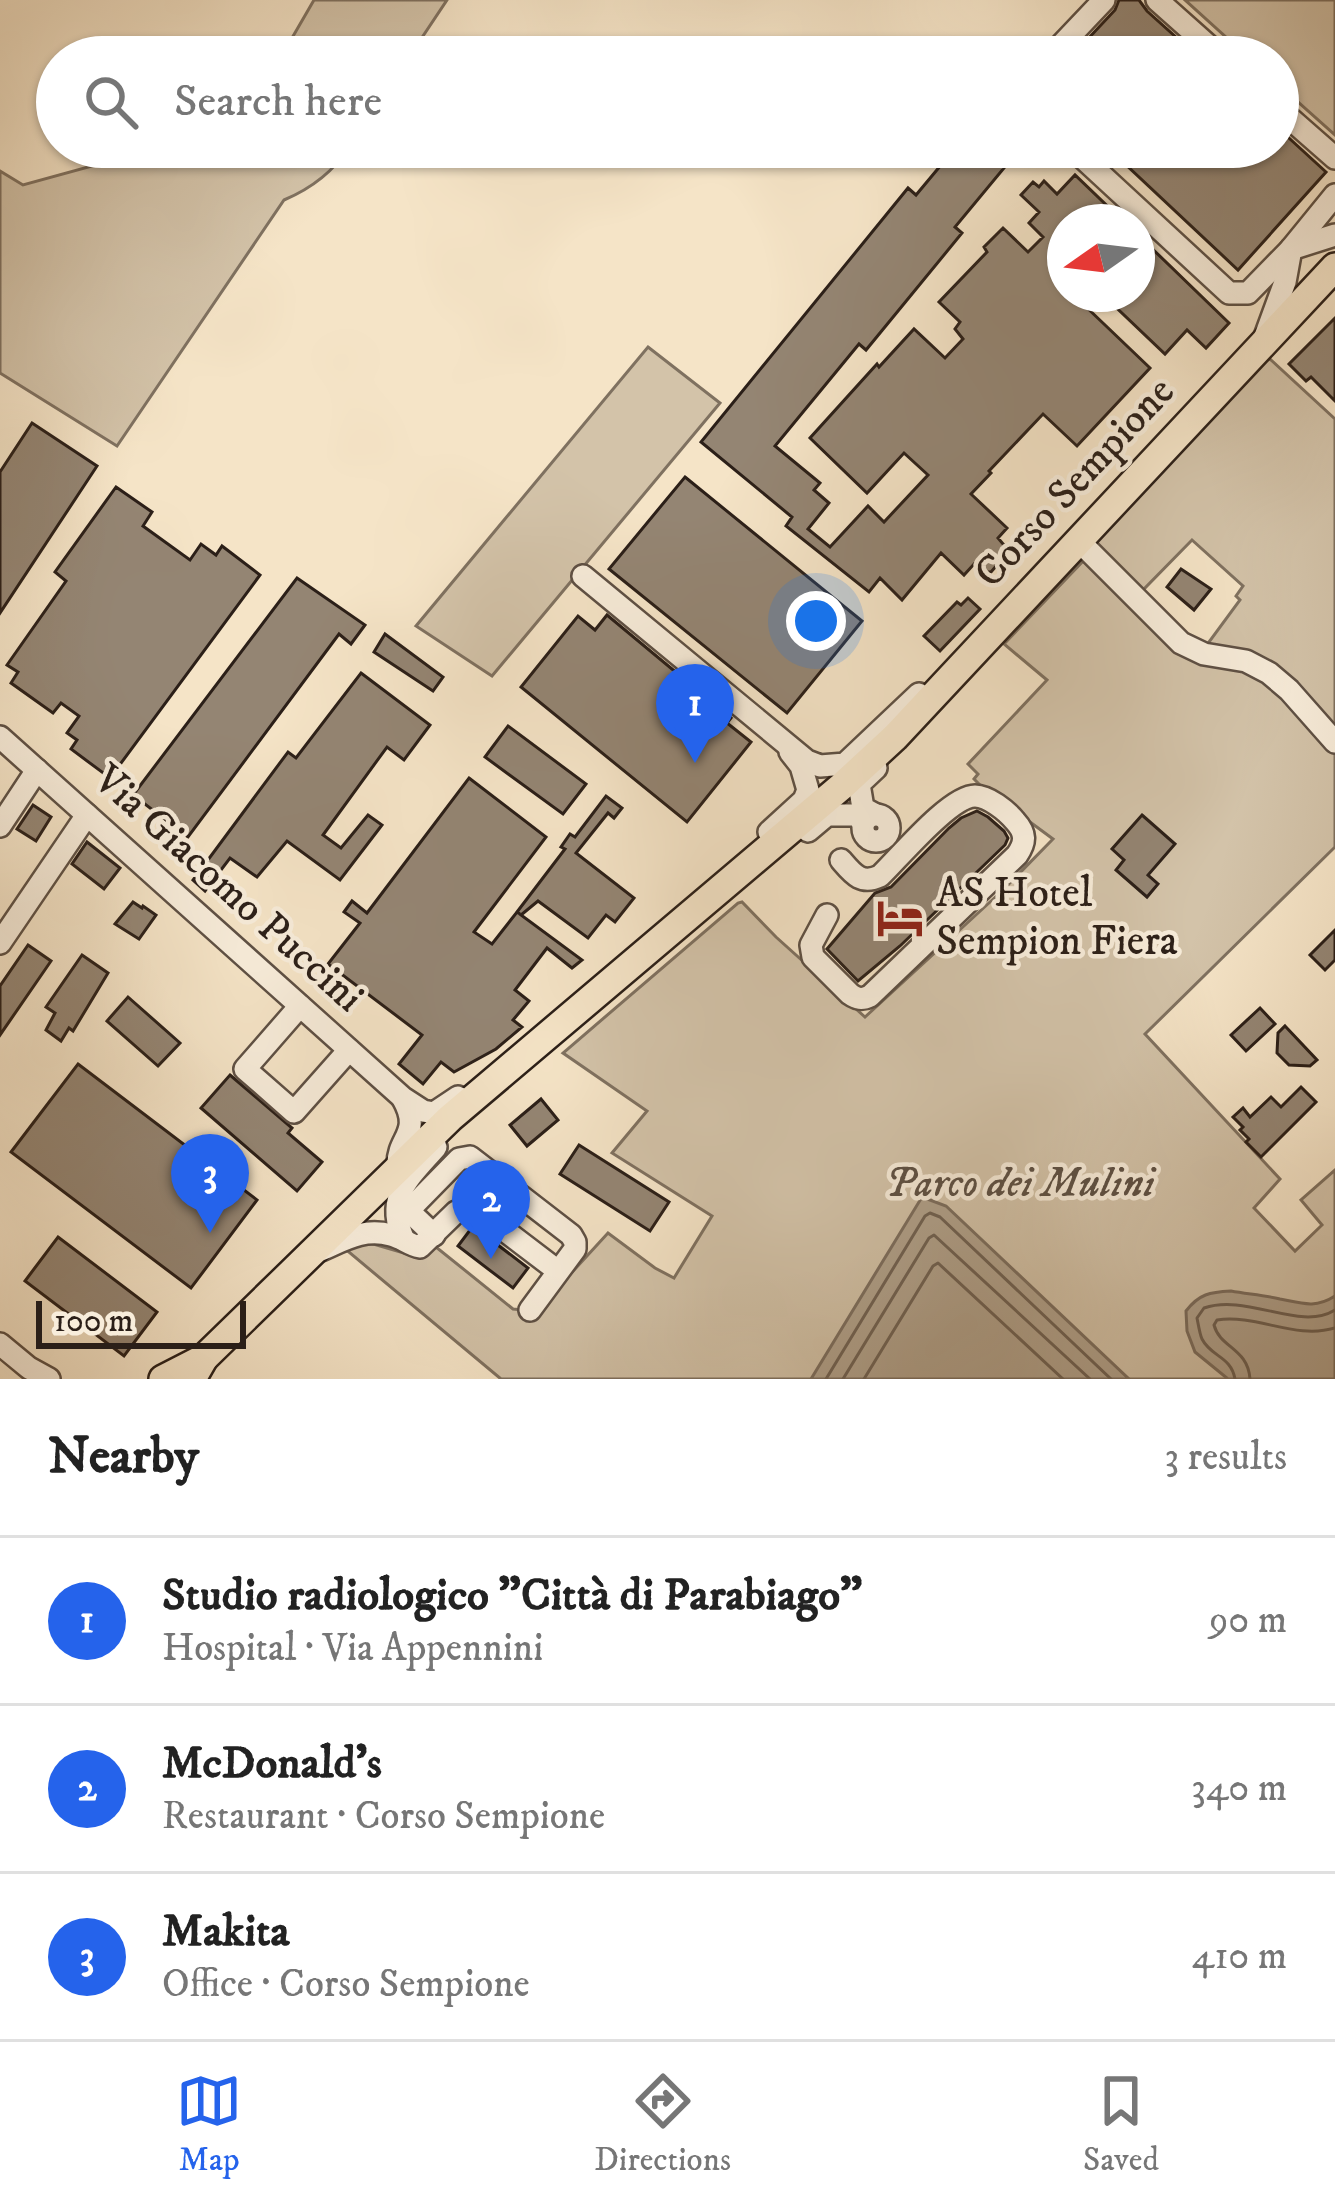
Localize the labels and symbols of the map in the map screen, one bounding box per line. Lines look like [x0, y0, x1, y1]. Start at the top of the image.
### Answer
north arrow [1047, 204, 1155, 312]
street label: Corso Sempione [964, 367, 1186, 599]
your location [786, 591, 846, 651]
pin: 1 [656, 664, 734, 763]
street label: Via Giacomo Puccini [81, 753, 374, 1024]
place label: AS Hotel Sempion Fiera [936, 868, 1178, 968]
hotel icon: AS Hotel Sempion Fiera [875, 893, 925, 943]
pin: 3 [171, 1134, 249, 1233]
park label: Parco dei Mulini [885, 1158, 1157, 1210]
pin: 2 [452, 1160, 530, 1259]
scale bar [36, 1295, 246, 1348]

